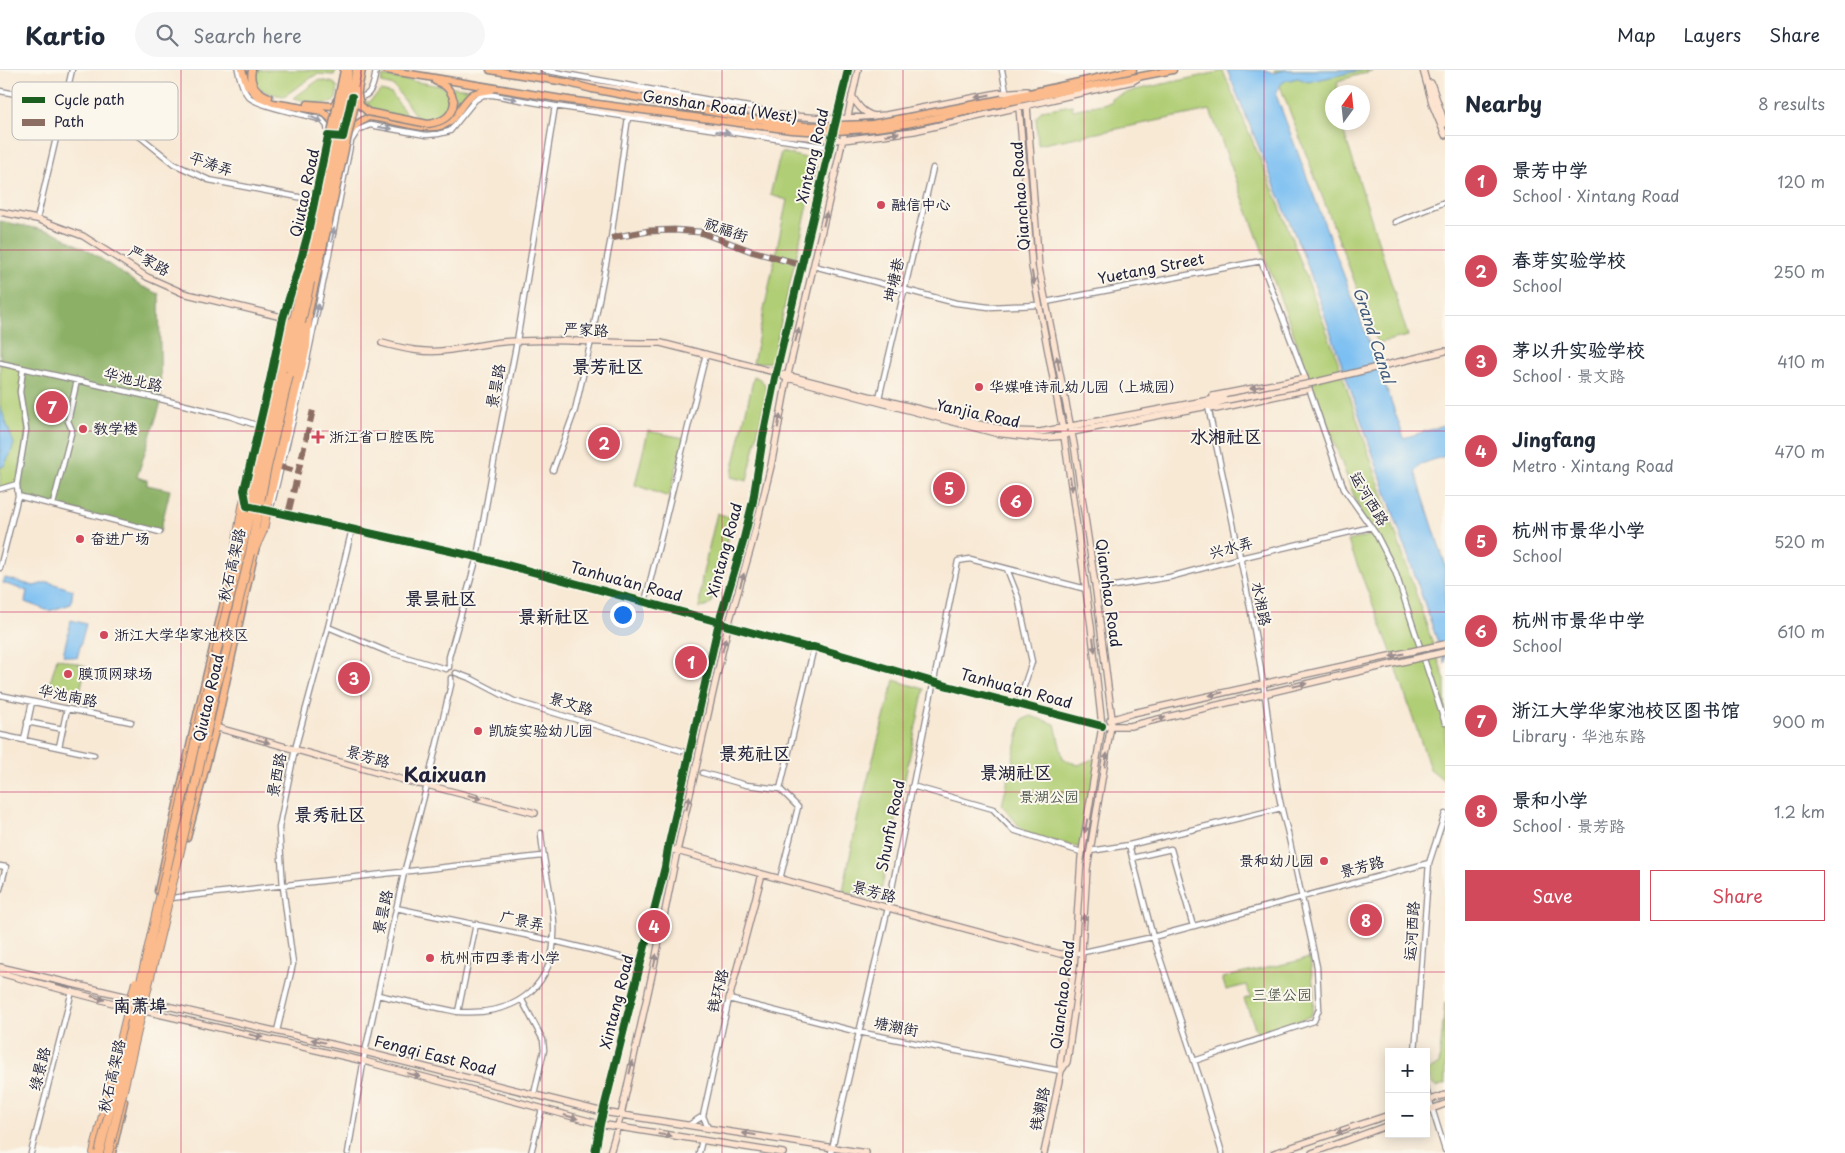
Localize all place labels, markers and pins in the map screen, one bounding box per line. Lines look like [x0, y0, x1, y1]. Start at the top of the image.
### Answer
place label: 融信中心 [891, 192, 951, 215]
marker: 融信中心 [875, 199, 887, 211]
place label: 华媒唯诗礼幼儿园（上城园） [989, 374, 1184, 397]
marker: 华媒唯诗礼幼儿园（上城园） [973, 381, 985, 393]
pin: 7 [36, 388, 68, 426]
place label: 教学楼 [93, 416, 138, 439]
marker: 教学楼 [77, 423, 89, 435]
place label: 浙江省口腔医院 [329, 424, 434, 447]
pin: 2 [588, 424, 620, 462]
marker: 浙江省口腔医院 [311, 430, 325, 444]
pin: 5 [933, 469, 965, 507]
pin: 6 [1000, 482, 1032, 520]
place label: 奋进广场 [90, 526, 150, 549]
marker: 奋进广场 [74, 533, 86, 545]
place label: 浙江大学华家池校区 [114, 622, 249, 645]
marker: 浙江大学华家池校区 [98, 629, 110, 641]
pin: 1 [675, 643, 707, 681]
pin: 3 [338, 659, 370, 697]
place label: 膜顶网球场 [78, 661, 153, 684]
marker: 膜顶网球场 [62, 668, 74, 680]
place label: 凯旋实验幼儿园 [488, 718, 593, 741]
marker: 凯旋实验幼儿园 [472, 725, 484, 737]
place label: 景和幼儿园 [1239, 848, 1314, 871]
marker: 景和幼儿园 [1318, 855, 1330, 867]
pin: 8 [1350, 901, 1382, 939]
pin: 4 [638, 907, 670, 945]
place label: 杭州市四季青小学 [440, 945, 560, 968]
marker: 杭州市四季青小学 [424, 952, 436, 964]

